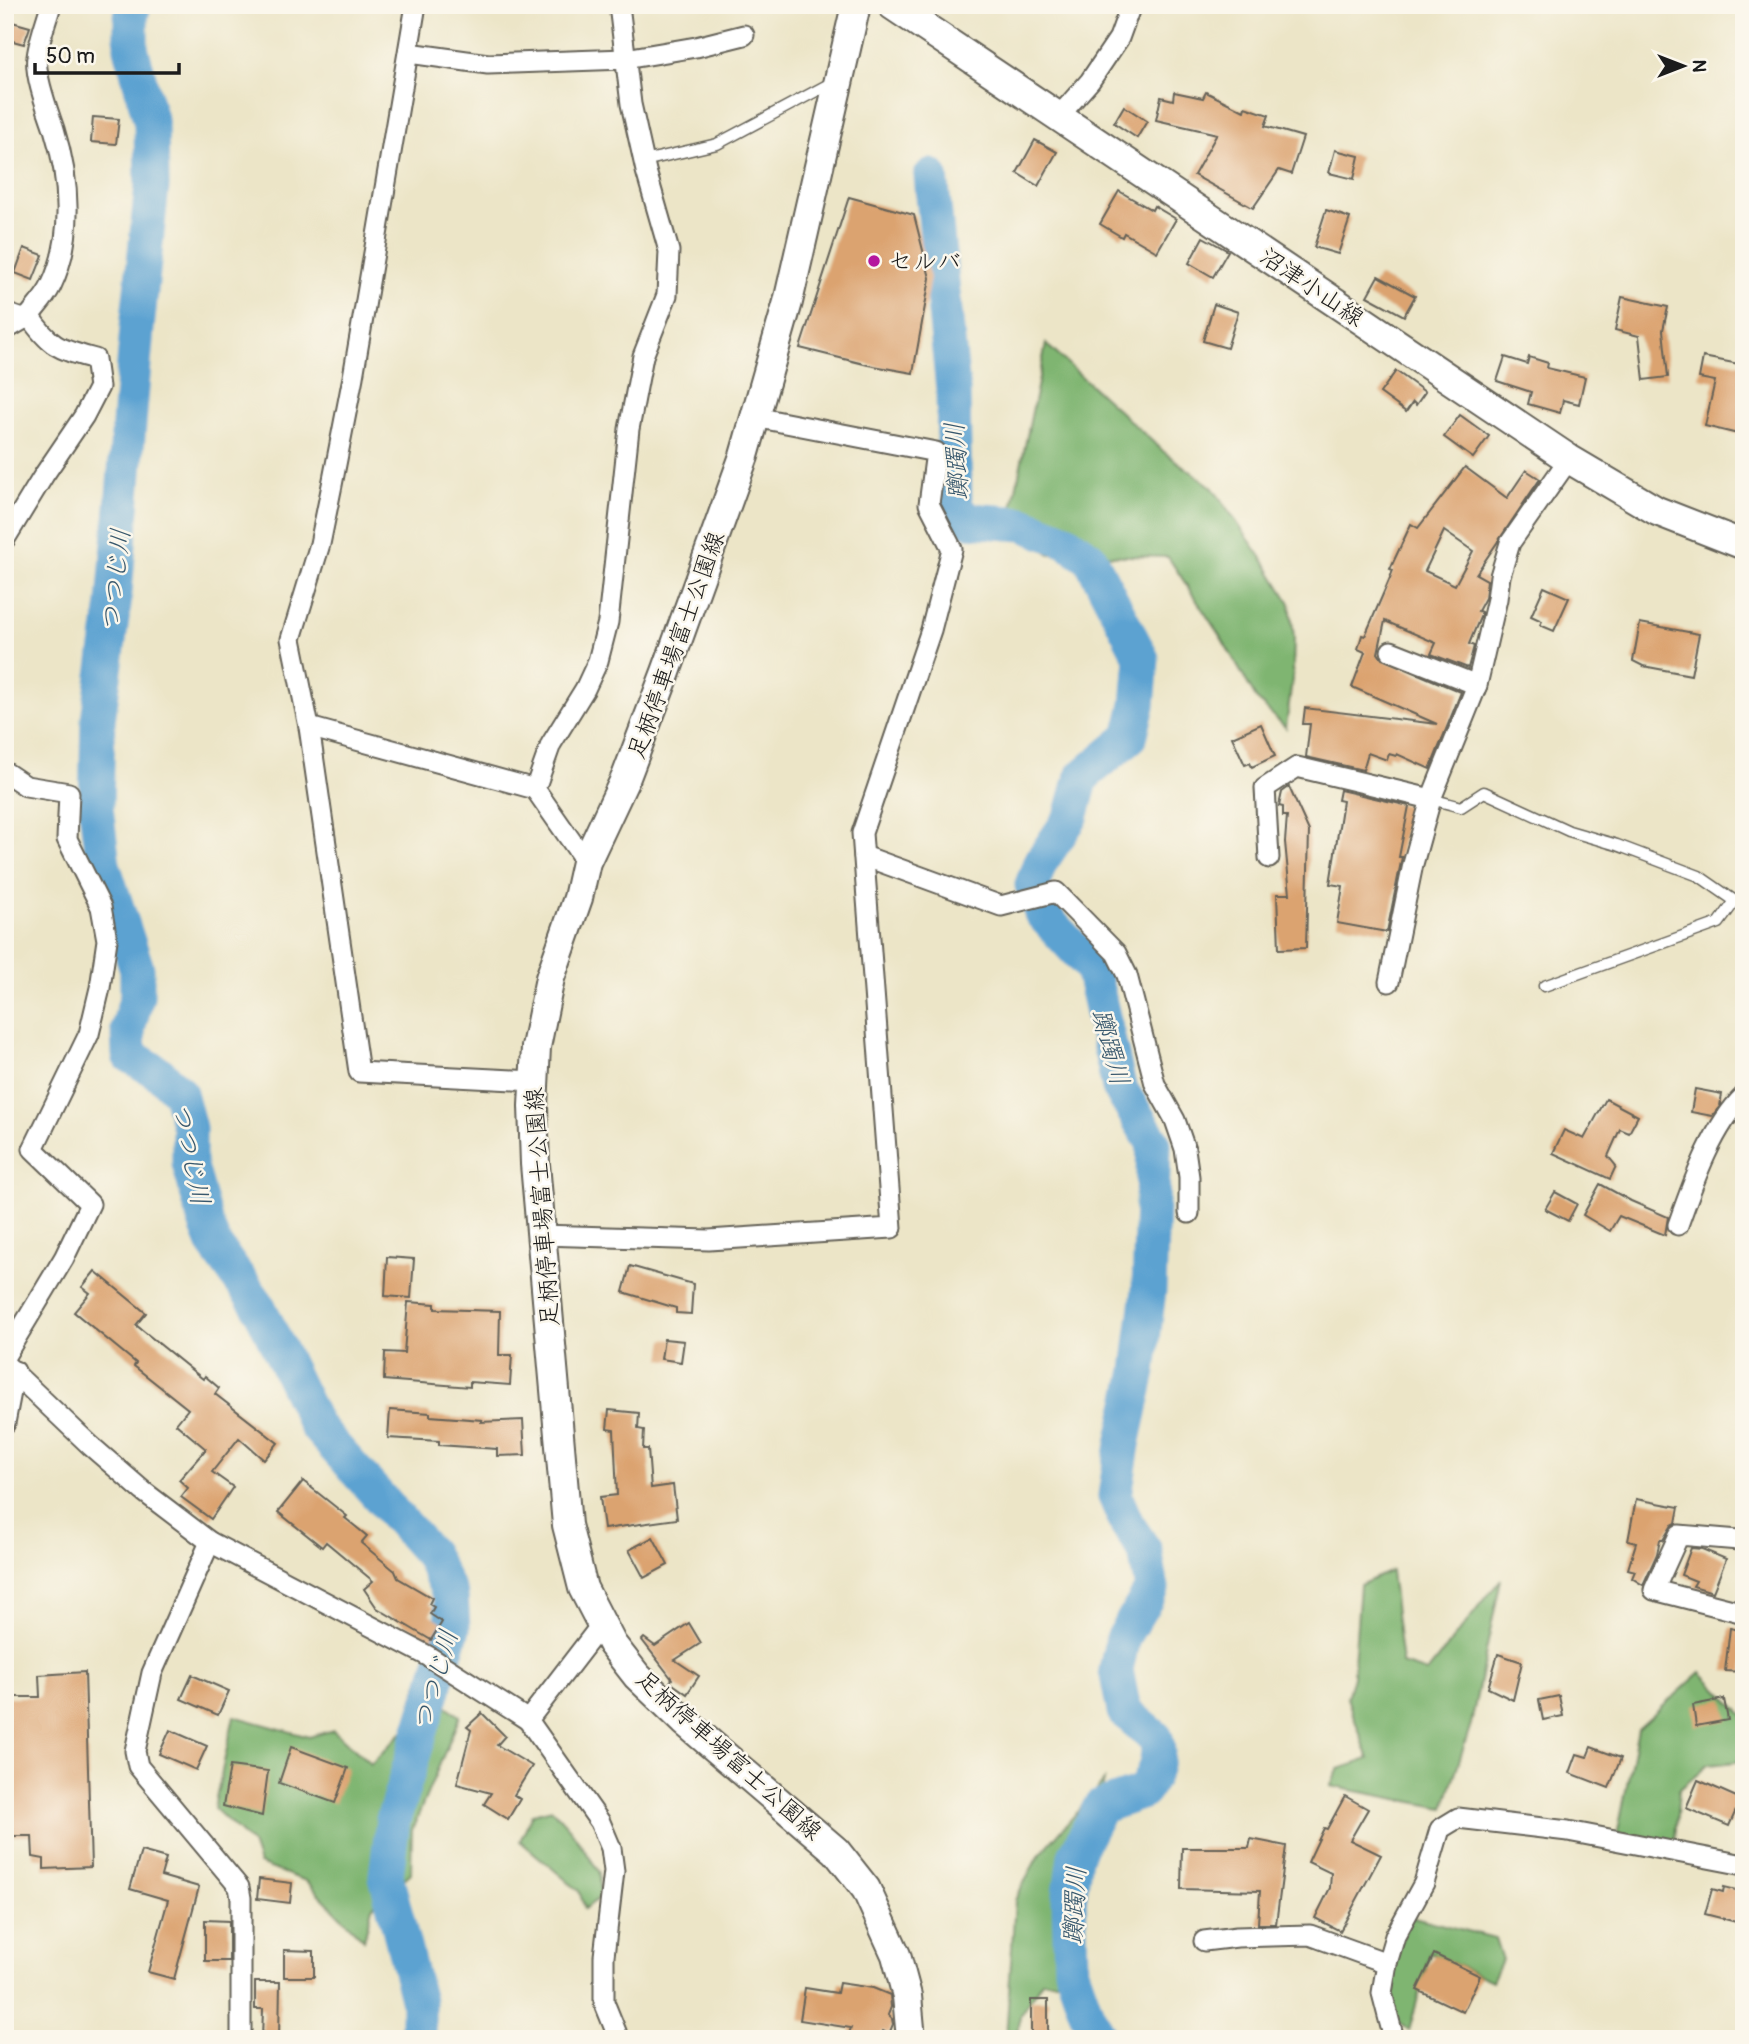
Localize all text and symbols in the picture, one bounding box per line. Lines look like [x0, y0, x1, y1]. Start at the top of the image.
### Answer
scale bar [35, 32, 178, 76]
north arrow [1648, 32, 1718, 102]
text: 50 m [46, 43, 95, 70]
text: N [1687, 60, 1711, 73]
street label: 沼津小山線 [1254, 242, 1370, 333]
place label: セルバ [888, 247, 961, 276]
marker: セルバ [866, 253, 882, 269]
water label: 躑躅川 [939, 421, 975, 501]
water label: つつじ川 [95, 527, 137, 633]
street label: 足柄停車場富士公園線 [622, 527, 731, 763]
water label: 躑躅川 [1084, 1005, 1136, 1089]
street label: 足柄停車場富士公園線 [520, 1086, 565, 1328]
water label: つつじ川 [164, 1100, 216, 1208]
water label: つつじ川 [406, 1626, 466, 1735]
street label: 足柄停車場富士公園線 [630, 1664, 828, 1846]
water label: 躑躅川 [1057, 1865, 1093, 1945]

